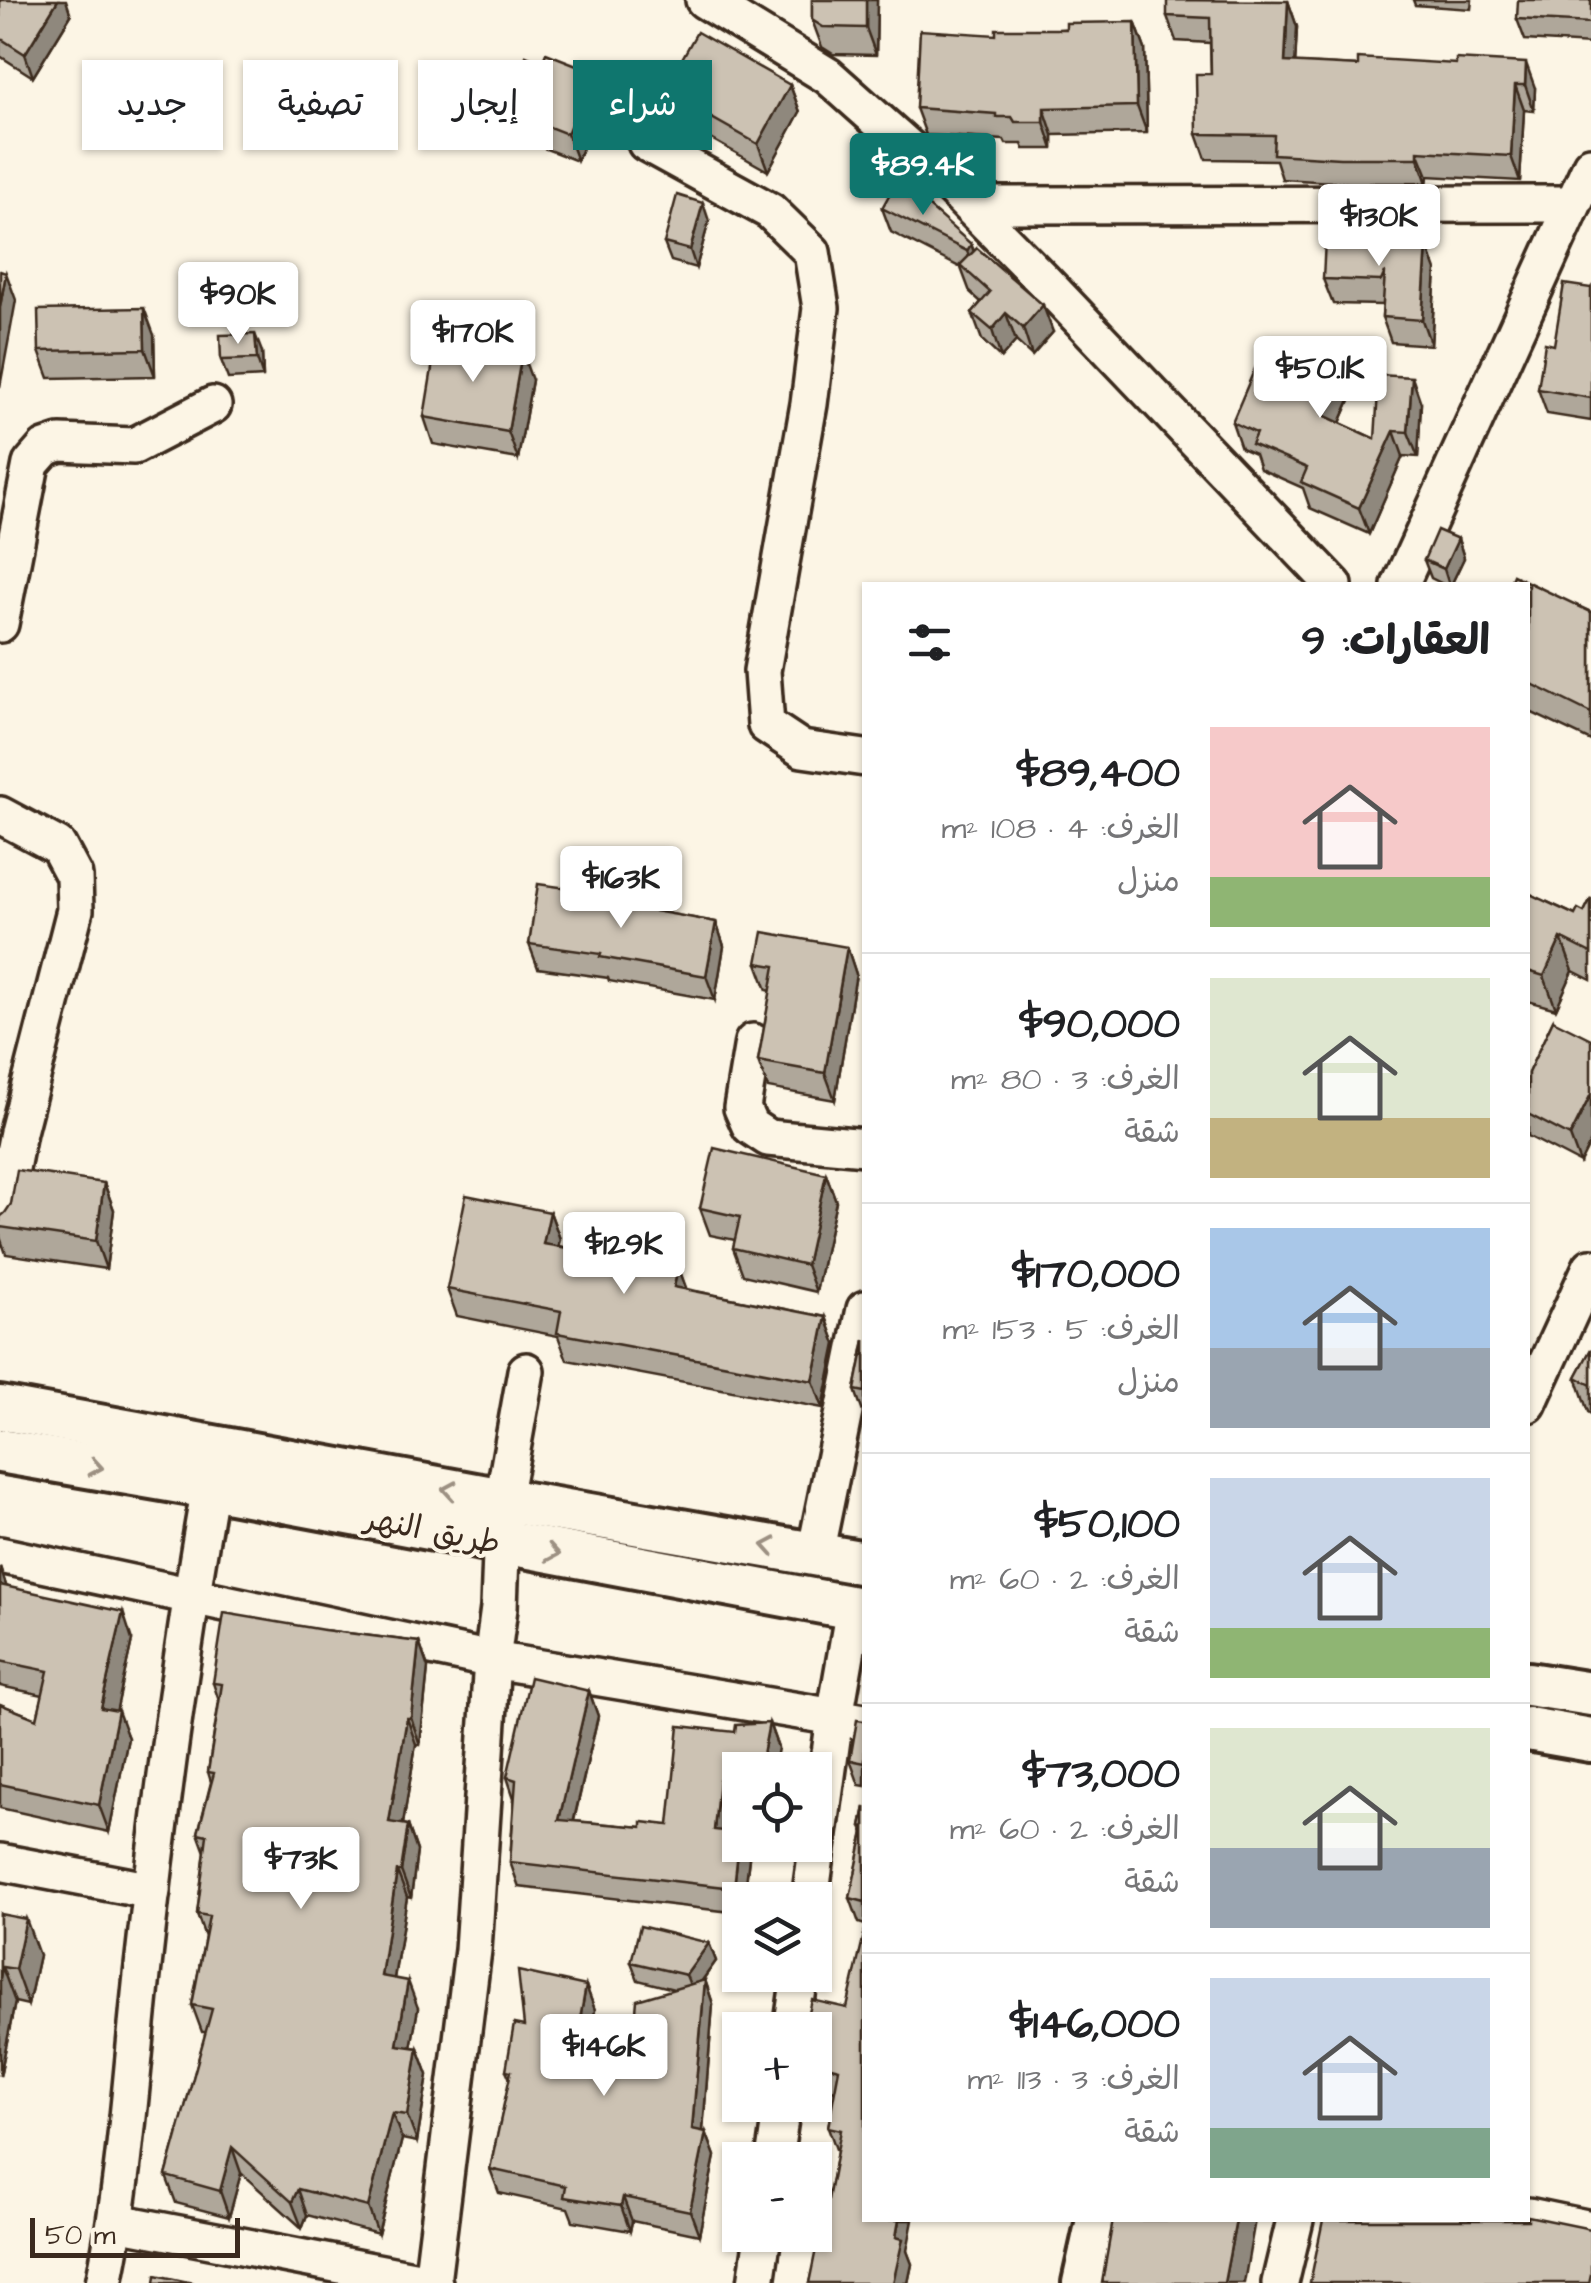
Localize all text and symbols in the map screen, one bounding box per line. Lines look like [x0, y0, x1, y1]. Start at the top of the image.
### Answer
chip: جديد [82, 60, 223, 150]
chip: تصفية [243, 60, 398, 150]
chip: إيجار [418, 60, 553, 150]
chip: شراء [573, 60, 712, 150]
pin: $89.4K [842, 133, 1004, 218]
text: $89.4K [872, 143, 974, 188]
pin: $130K [1309, 184, 1449, 269]
text: $130K [1340, 194, 1418, 239]
pin: $90K [179, 262, 297, 347]
text: $90K [200, 272, 276, 317]
pin: $170K [403, 300, 543, 385]
text: $170K [432, 310, 514, 355]
pin: $50.1K [1239, 336, 1401, 421]
text: $50.1K [1276, 346, 1364, 391]
text: العقارات: 9 [1302, 613, 1490, 671]
icon: filters [902, 615, 957, 670]
text: $89,400 [1016, 745, 1180, 803]
icon: home [1290, 767, 1410, 887]
text: الغرف: 4 · 108 m² [941, 806, 1180, 851]
pin: $163K [551, 846, 691, 931]
text: $163K [582, 856, 660, 901]
text: منزل [1117, 859, 1180, 904]
text: $90,000 [1019, 996, 1180, 1054]
icon: home [1290, 1018, 1410, 1138]
text: الغرف: 3 · 80 m² [951, 1057, 1180, 1102]
text: شقة [1124, 1110, 1180, 1155]
pin: $129K [554, 1212, 694, 1297]
text: $129K [585, 1222, 663, 1267]
text: $170,000 [1012, 1246, 1180, 1304]
icon: home [1290, 1268, 1410, 1388]
text: الغرف: 5 · 153 m² [943, 1307, 1180, 1352]
text: منزل [1117, 1360, 1180, 1405]
one-way arrow [88, 1456, 104, 1477]
one-way arrow [441, 1481, 458, 1502]
street label: طريق النهر [358, 1496, 504, 1567]
text: $50,100 [1035, 1496, 1180, 1554]
icon: home [1290, 1518, 1410, 1638]
one-way arrow [761, 1536, 777, 1557]
one-way arrow [544, 1541, 561, 1562]
text: الغرف: 2 · 60 m² [950, 1557, 1180, 1602]
text: شقة [1124, 1610, 1180, 1655]
text: $73,000 [1022, 1746, 1180, 1804]
map controls [722, 1752, 832, 2252]
button: locate [722, 1752, 832, 1862]
icon: home [1290, 1768, 1410, 1888]
text: الغرف: 2 · 60 m² [950, 1807, 1180, 1852]
pin: $73K [242, 1827, 360, 1912]
text: $73K [264, 1837, 338, 1882]
text: شقة [1124, 1860, 1180, 1905]
button: layers [722, 1882, 832, 1992]
text: $146,000 [1009, 1996, 1180, 2054]
button: + [722, 2012, 832, 2122]
pin: $146K [534, 2014, 674, 2099]
icon: home [1290, 2018, 1410, 2138]
text: $146K [562, 2024, 646, 2069]
text: الغرف: 3 · 113 m² [967, 2057, 1180, 2102]
text: شقة [1124, 2110, 1180, 2155]
button: − [722, 2142, 832, 2252]
scale bar [30, 2213, 240, 2258]
text: 50 m [45, 2216, 116, 2255]

